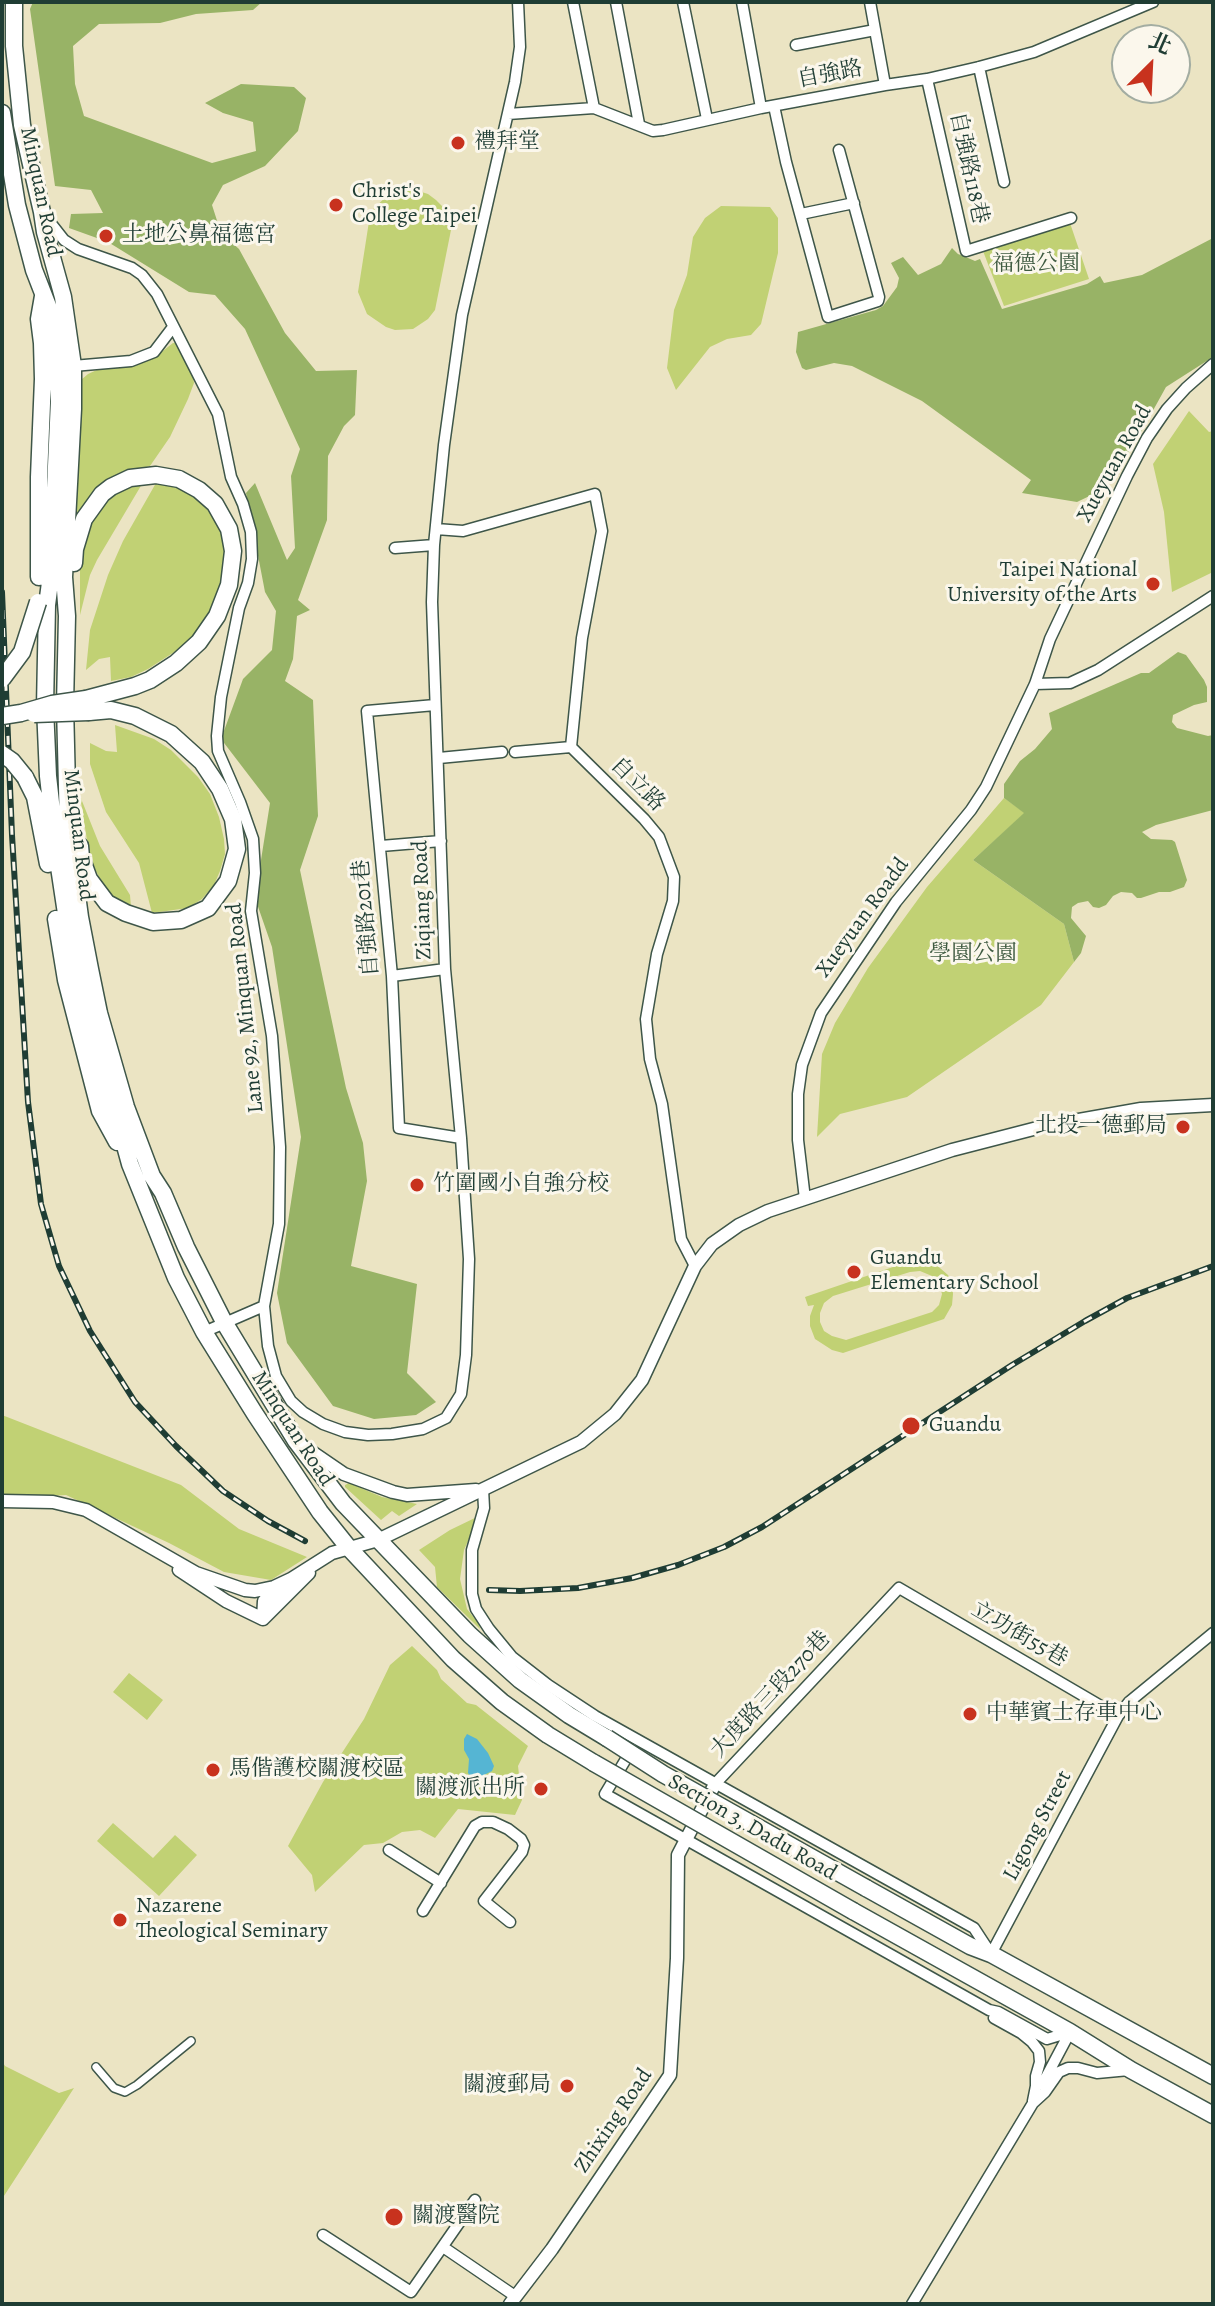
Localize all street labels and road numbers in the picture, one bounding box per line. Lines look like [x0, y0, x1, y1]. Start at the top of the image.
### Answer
street label: 自強路 [795, 56, 865, 94]
street label: 自強路118巷 [943, 110, 993, 226]
street label: Minquan Road [13, 125, 67, 259]
street label: Xueyuan Road [1072, 401, 1158, 527]
street label: 自立路 [604, 752, 670, 818]
street label: Minquan Road [57, 768, 99, 902]
street label: Ziqiang Road [408, 840, 438, 960]
street label: Xueyuan Roadd [811, 853, 915, 983]
street label: 自強路201巷 [349, 858, 385, 978]
street label: Lane 92, Minquan Road [222, 902, 270, 1114]
street label: Minquan Road [245, 1366, 339, 1492]
street label: 立功街55巷 [966, 1597, 1072, 1673]
street label: 大度路三段270巷 [706, 1626, 836, 1764]
street label: Ligong Street [998, 1766, 1078, 1886]
street label: Section 3, Dadu Road [663, 1769, 841, 1887]
street label: Zhixing Road [569, 2064, 659, 2178]

